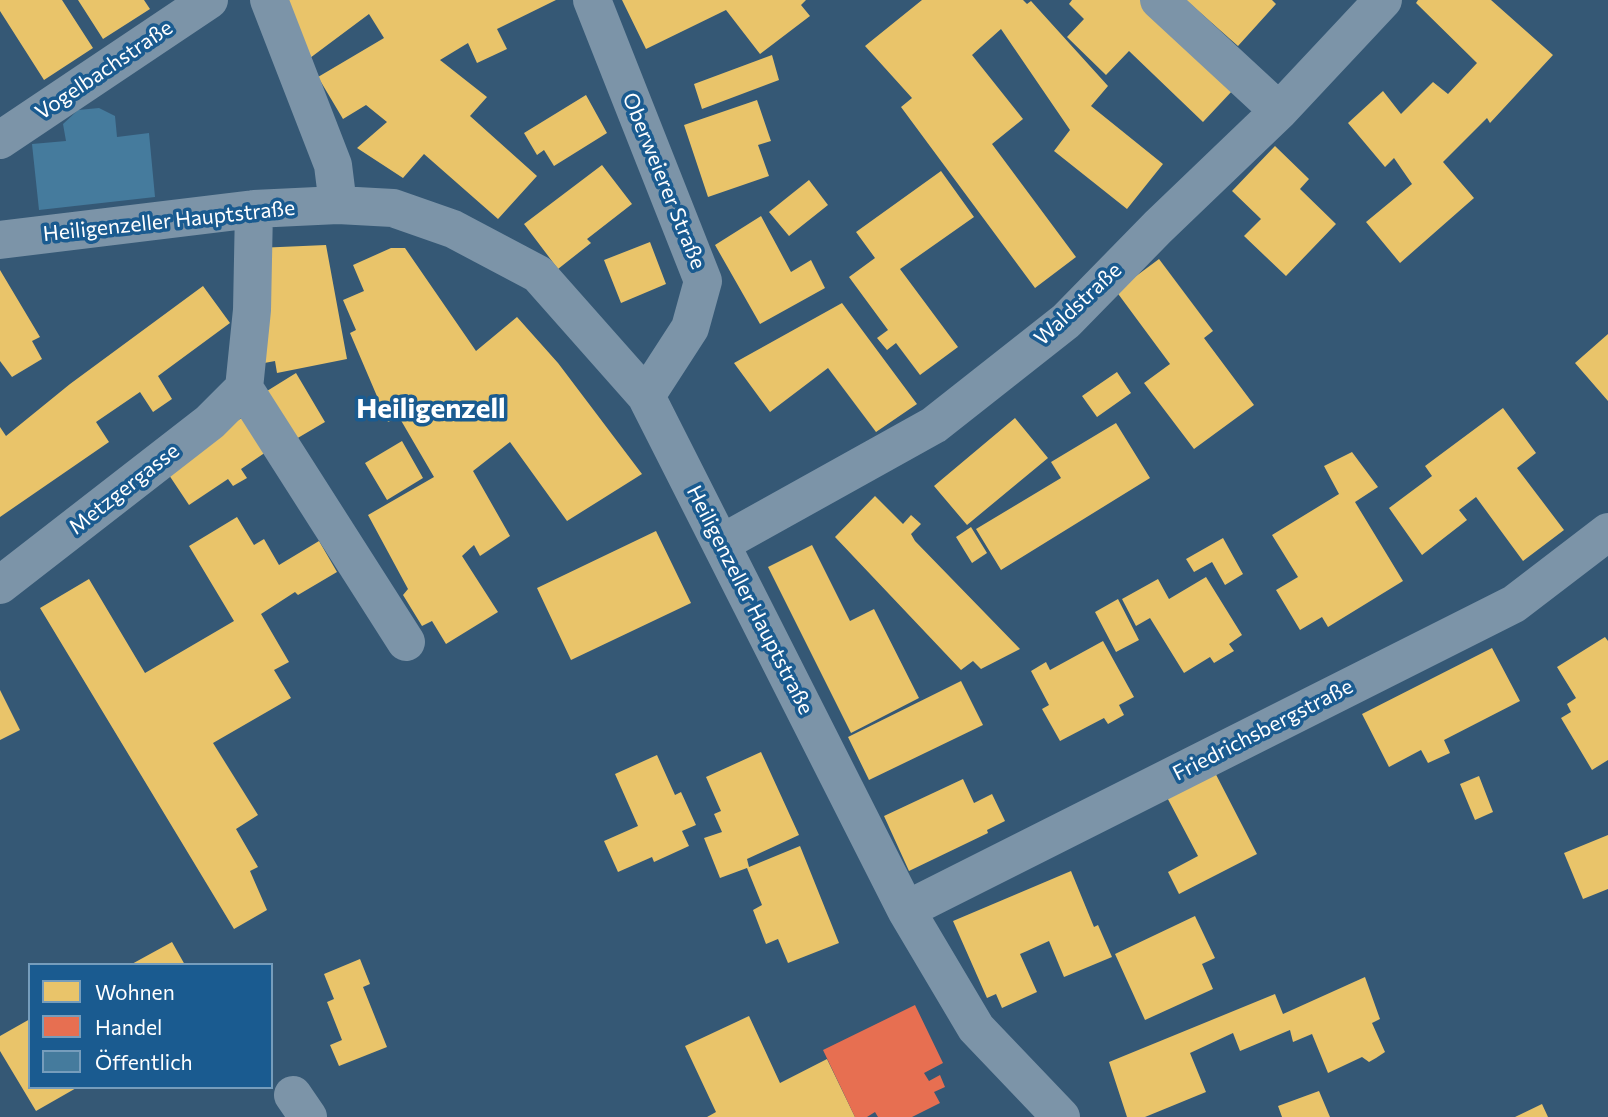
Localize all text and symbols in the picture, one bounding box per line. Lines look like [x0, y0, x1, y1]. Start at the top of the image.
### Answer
street label: Vogelbachstraße [31, 15, 177, 125]
street label: Oberweierer Straße [617, 89, 711, 273]
street label: Heiligenzeller Hauptstraße [42, 195, 296, 247]
street label: Waldstraße [1029, 257, 1127, 351]
district label: Heiligenzell [356, 392, 506, 426]
street label: Metzgergasse [64, 438, 184, 540]
street label: Heiligenzeller Hauptstraße [681, 481, 819, 719]
street label: Friedrichsbergstraße [1169, 674, 1357, 786]
legend [28, 963, 273, 1089]
text: Wohnen [95, 979, 175, 1004]
text: Handel [95, 1014, 162, 1039]
text: Öffentlich [95, 1049, 193, 1074]

